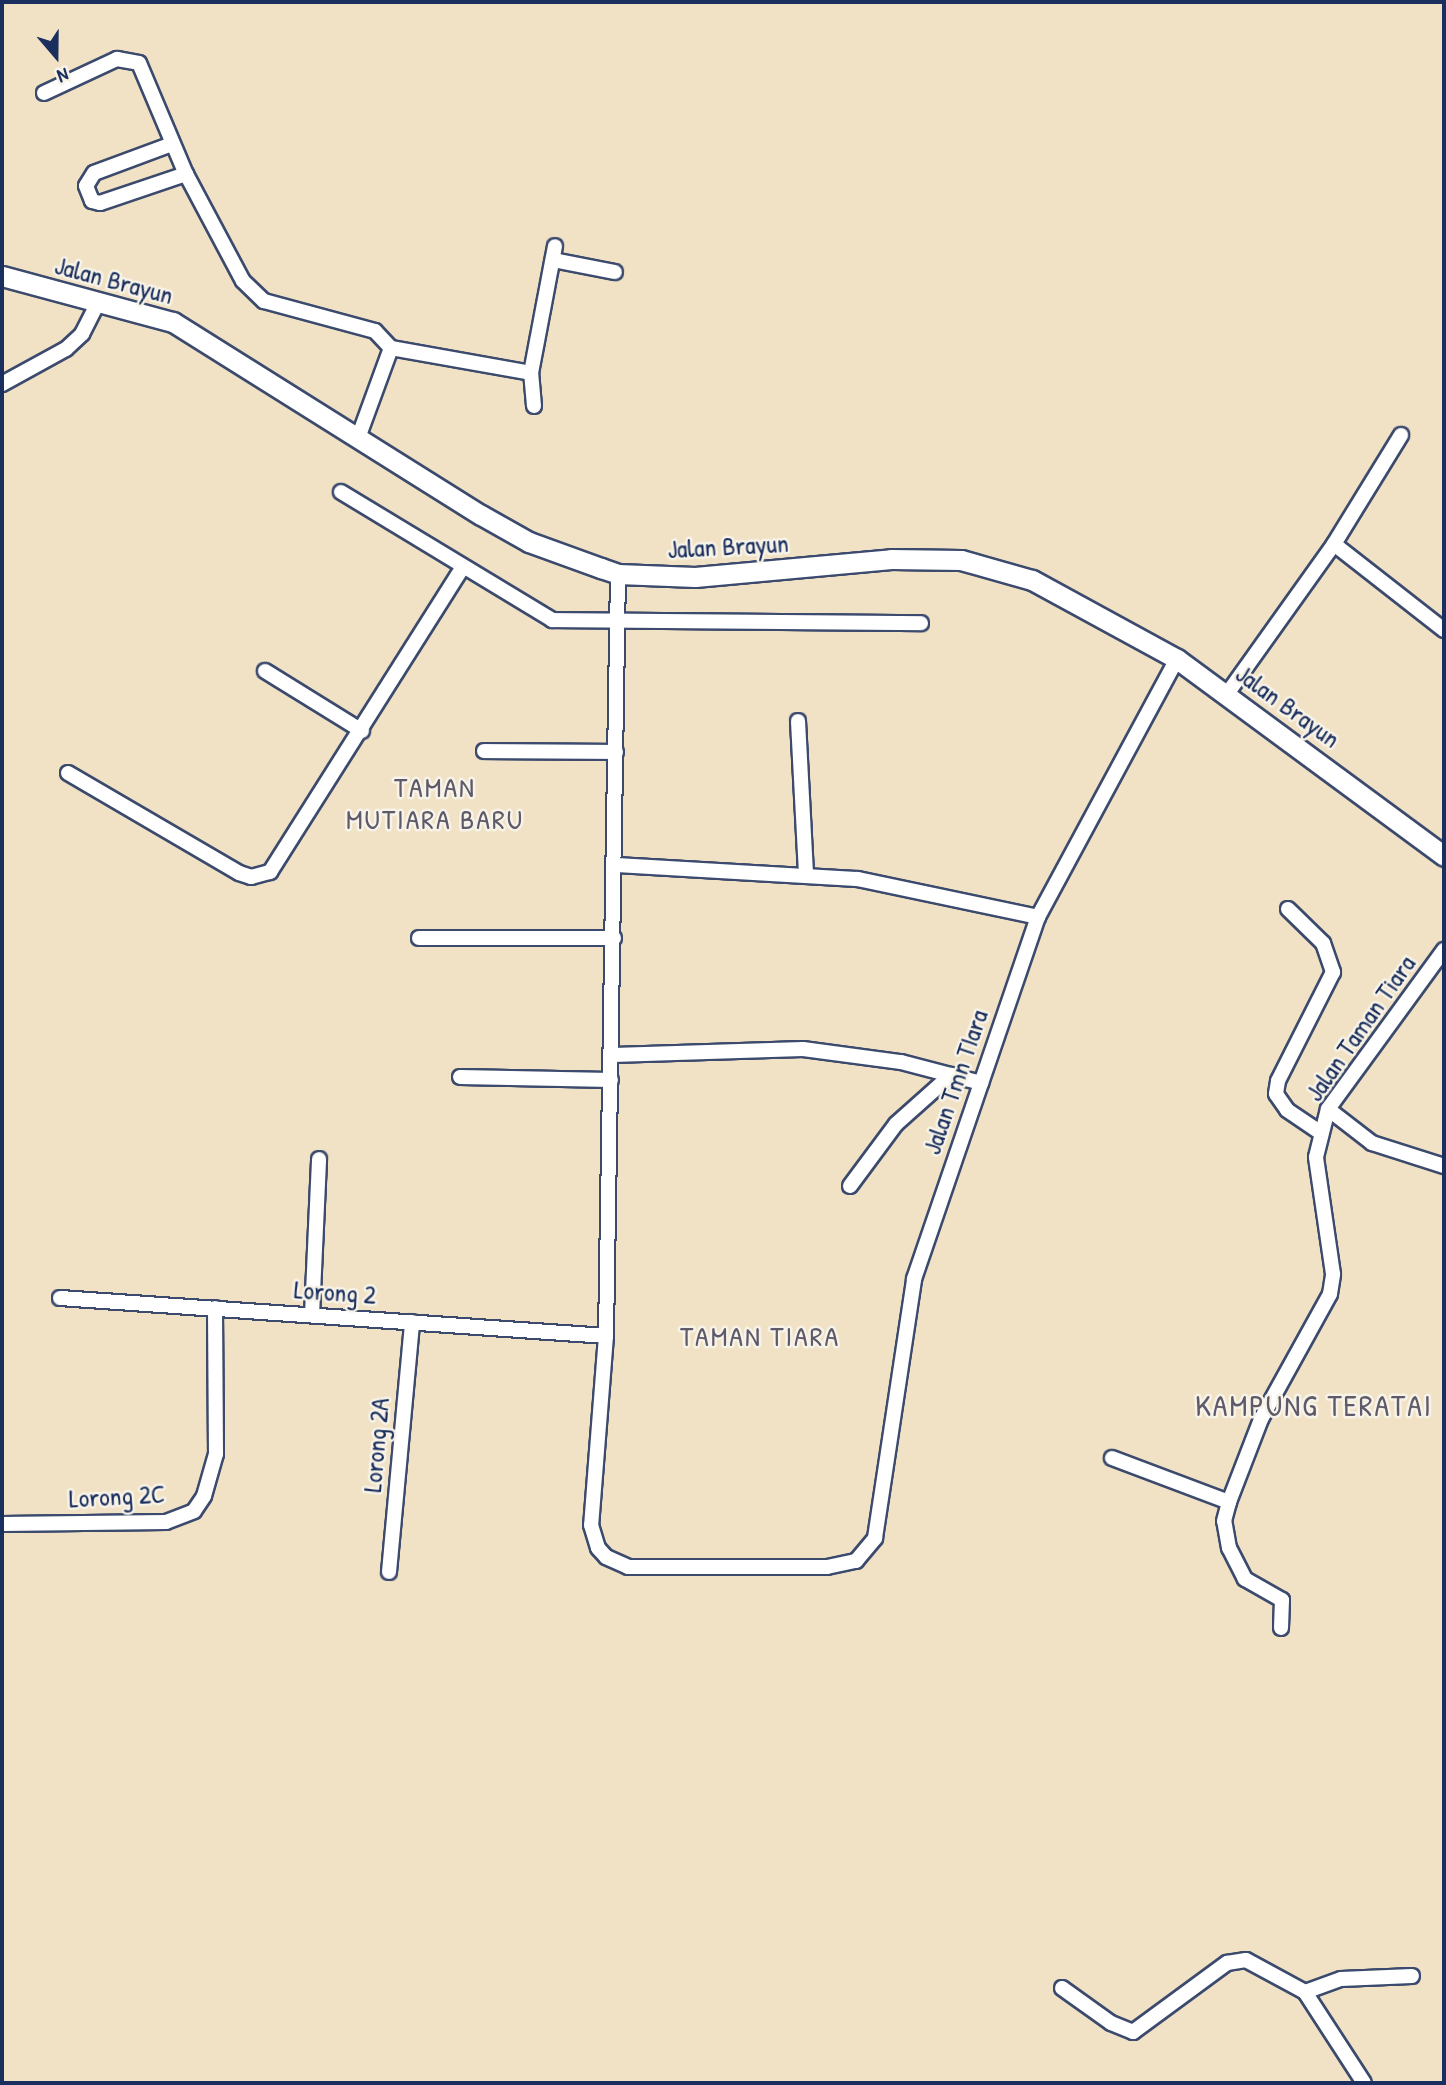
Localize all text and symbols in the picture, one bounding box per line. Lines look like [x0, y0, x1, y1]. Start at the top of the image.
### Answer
north arrow [21, 21, 91, 91]
text: N [54, 62, 72, 90]
street label: Jalan Brayun [51, 249, 177, 311]
street label: Jalan Brayun [667, 527, 789, 565]
street label: Jalan Brayun [1230, 658, 1346, 754]
district label: TAMAN MUTIARA BARU [347, 770, 523, 836]
street label: Jalan Taman Tiara [1298, 949, 1422, 1107]
street label: Jalan Tmn TIara [916, 1006, 994, 1158]
street label: Lorong 2 [293, 1274, 377, 1310]
district label: TAMAN TIARA [681, 1319, 839, 1353]
district label: KAMPUNG TERATAI [1197, 1387, 1431, 1423]
street label: Lorong 2A [356, 1396, 396, 1494]
street label: Lorong 2C [68, 1478, 166, 1514]

